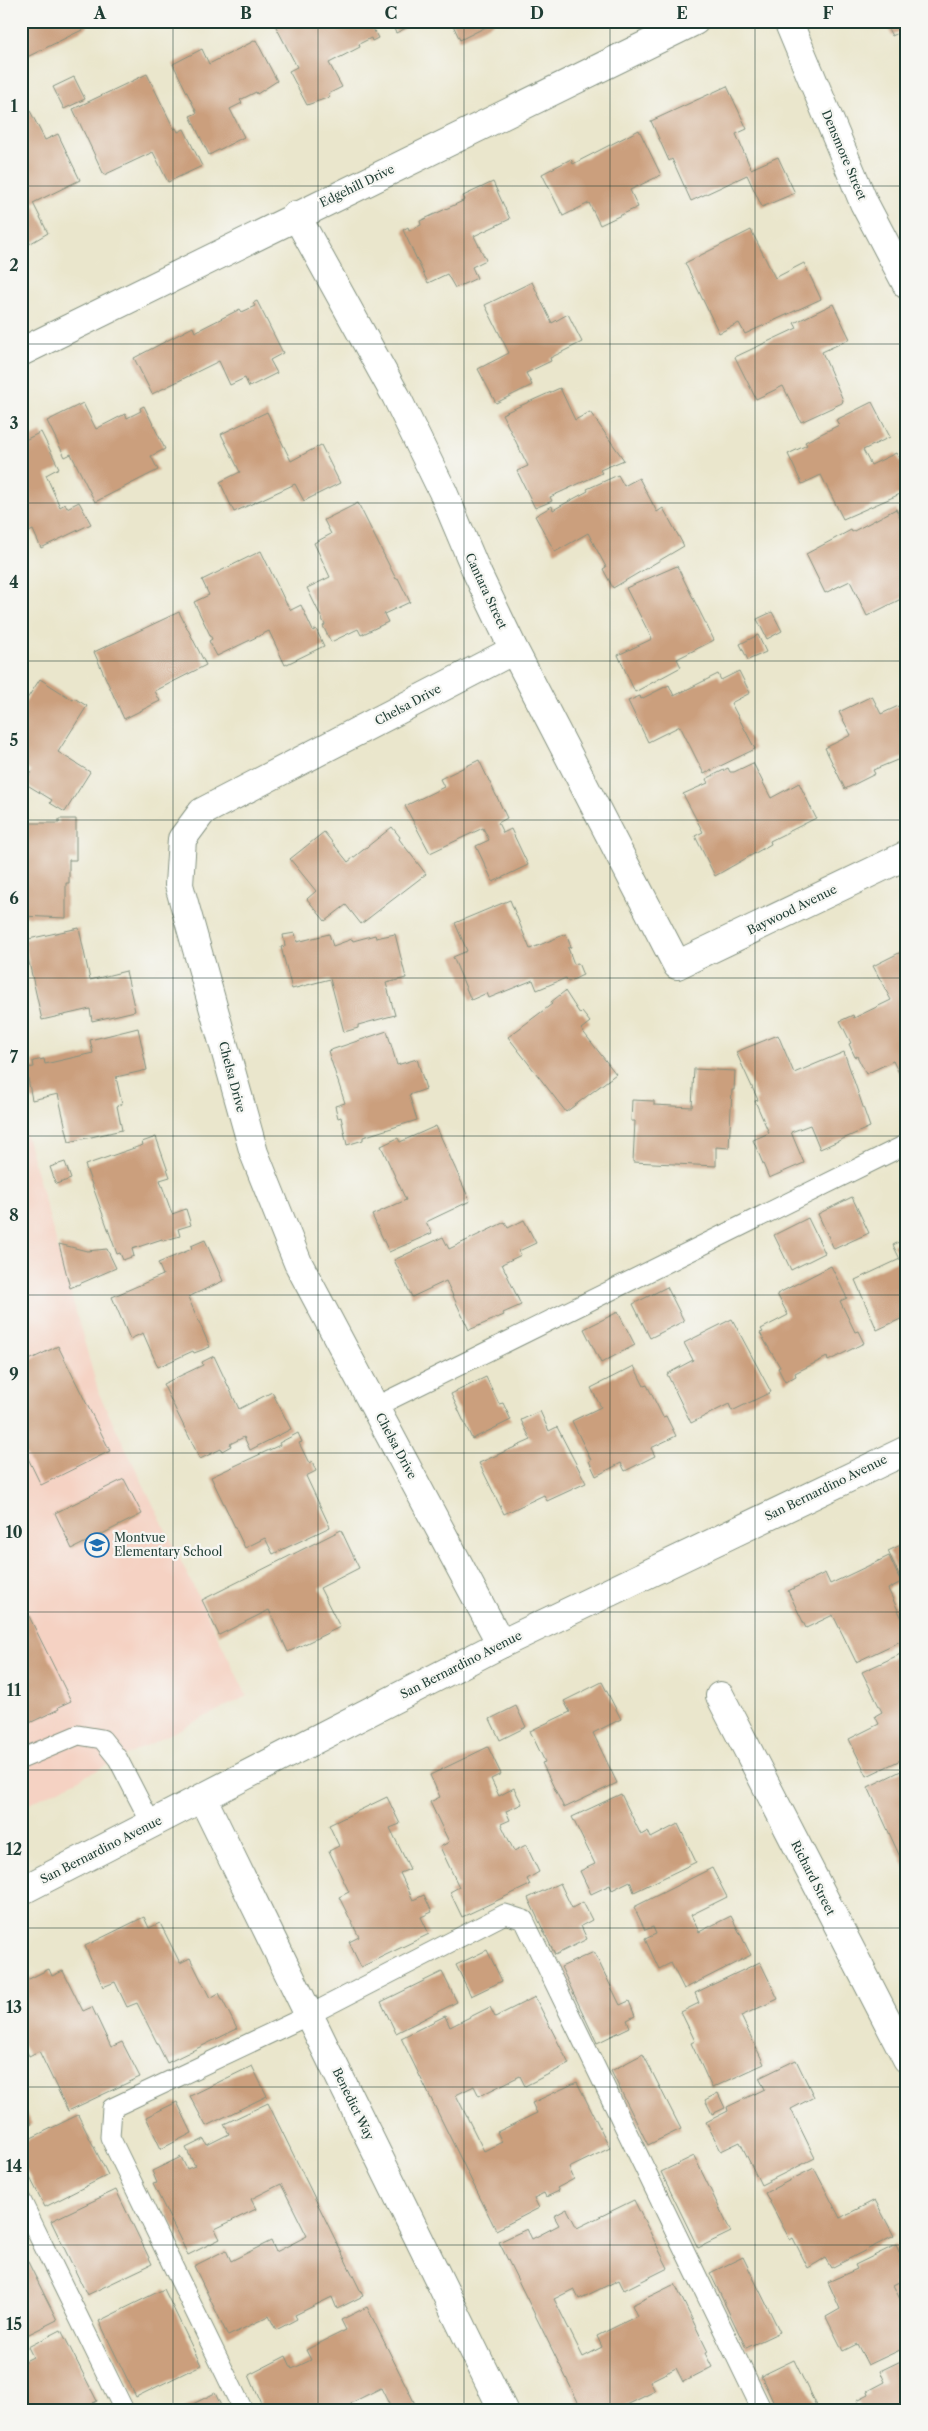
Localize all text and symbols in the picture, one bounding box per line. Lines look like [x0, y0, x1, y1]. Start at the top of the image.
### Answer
text: A [93, 3, 107, 23]
text: B [240, 3, 252, 23]
text: C [385, 3, 397, 23]
text: D [530, 3, 544, 23]
text: E [676, 3, 688, 23]
text: F [823, 3, 834, 23]
text: 1 [10, 96, 18, 116]
street label: Densmore Street [819, 107, 871, 203]
street label: Edgehill Drive [317, 161, 397, 210]
text: 2 [9, 255, 19, 275]
text: 3 [9, 413, 19, 433]
street label: Cantara Street [462, 550, 511, 632]
text: 4 [9, 572, 19, 592]
street label: Chelsa Drive [372, 681, 444, 728]
text: 5 [10, 730, 19, 750]
street label: Baywood Avenue [744, 881, 839, 938]
text: 6 [9, 888, 19, 908]
street label: Chelsa Drive [216, 1040, 249, 1114]
text: 7 [10, 1047, 19, 1067]
text: 8 [9, 1205, 19, 1225]
text: 9 [9, 1364, 19, 1384]
street label: Chelsa Drive [373, 1410, 420, 1482]
street label: San Bernardino Avenue [762, 1451, 890, 1524]
text: 10 [5, 1522, 23, 1542]
place label: Montvue Elementary School [114, 1530, 223, 1559]
school or university icon: Montvue Elementary School [84, 1532, 110, 1558]
street label: San Bernardino Avenue [398, 1627, 524, 1702]
text: 11 [7, 1680, 22, 1700]
street label: San Bernardino Avenue [38, 1812, 164, 1887]
street label: Richard Street [788, 1838, 839, 1918]
text: 12 [6, 1839, 22, 1859]
text: 13 [6, 1997, 22, 2017]
street label: Benedict Way [330, 2065, 378, 2143]
text: 14 [6, 2156, 22, 2176]
text: 15 [6, 2314, 22, 2334]

